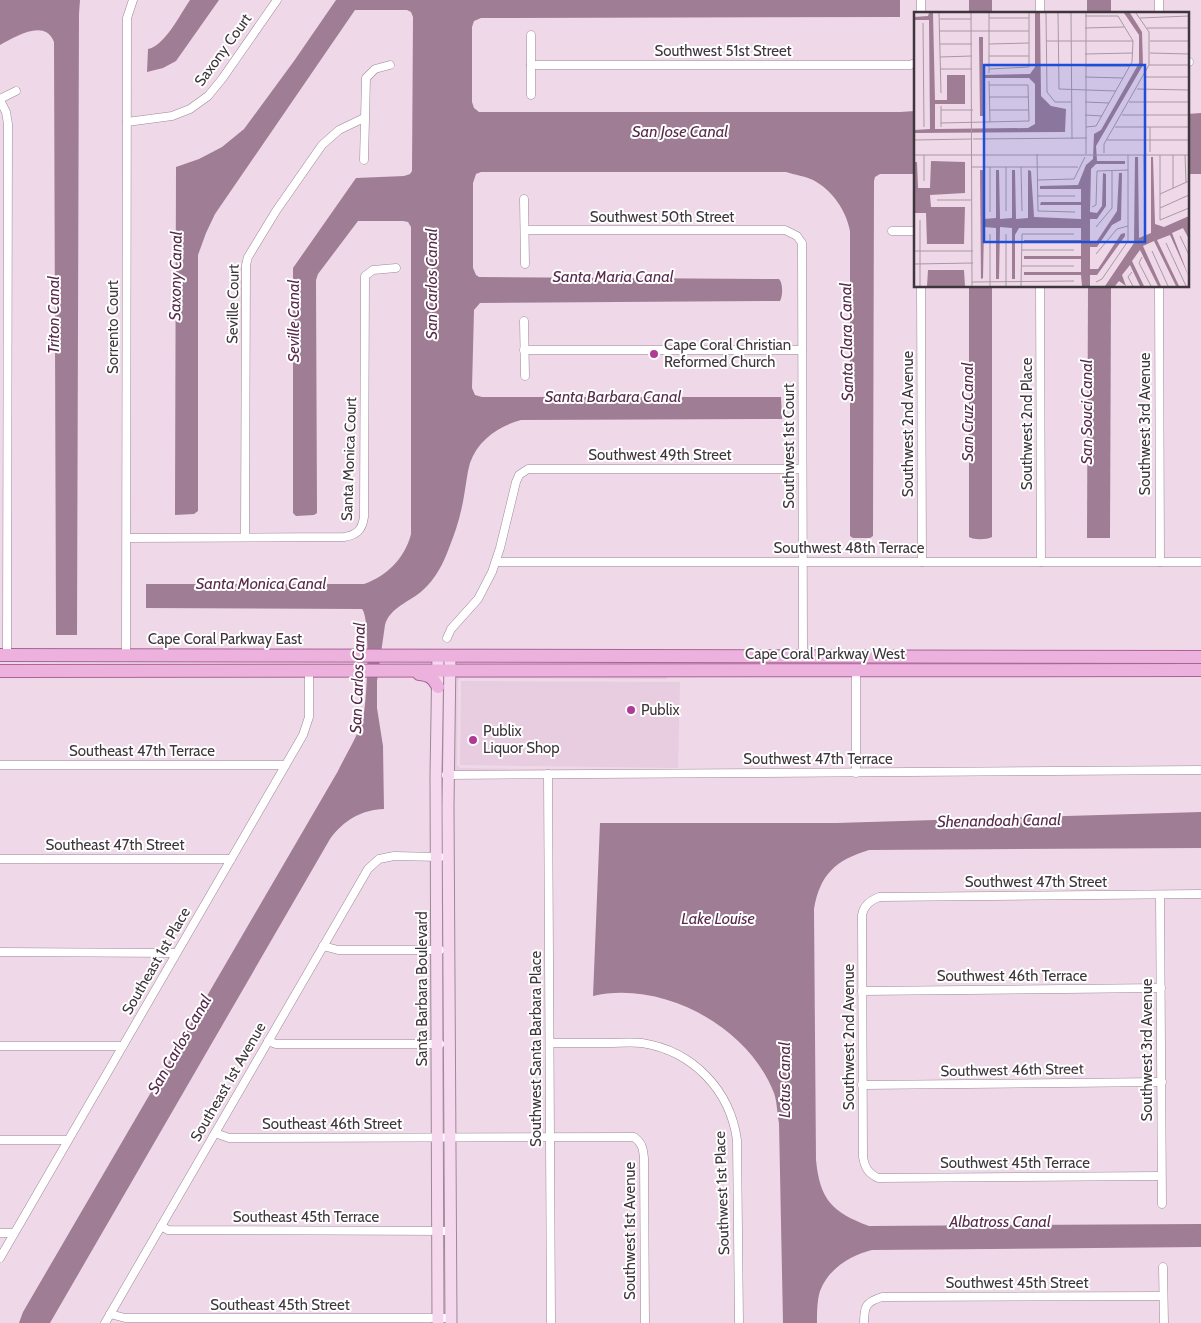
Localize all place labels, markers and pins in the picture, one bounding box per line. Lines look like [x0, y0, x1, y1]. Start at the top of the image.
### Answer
place label: Cape Coral Christian Reformed Church [664, 336, 791, 371]
marker: Cape Coral Christian Reformed Church [648, 348, 660, 360]
place label: Publix [641, 701, 680, 719]
marker: Publix [625, 704, 637, 716]
place label: Publix Liquor Shop [483, 722, 560, 757]
marker: Publix Liquor Shop [467, 734, 479, 746]

